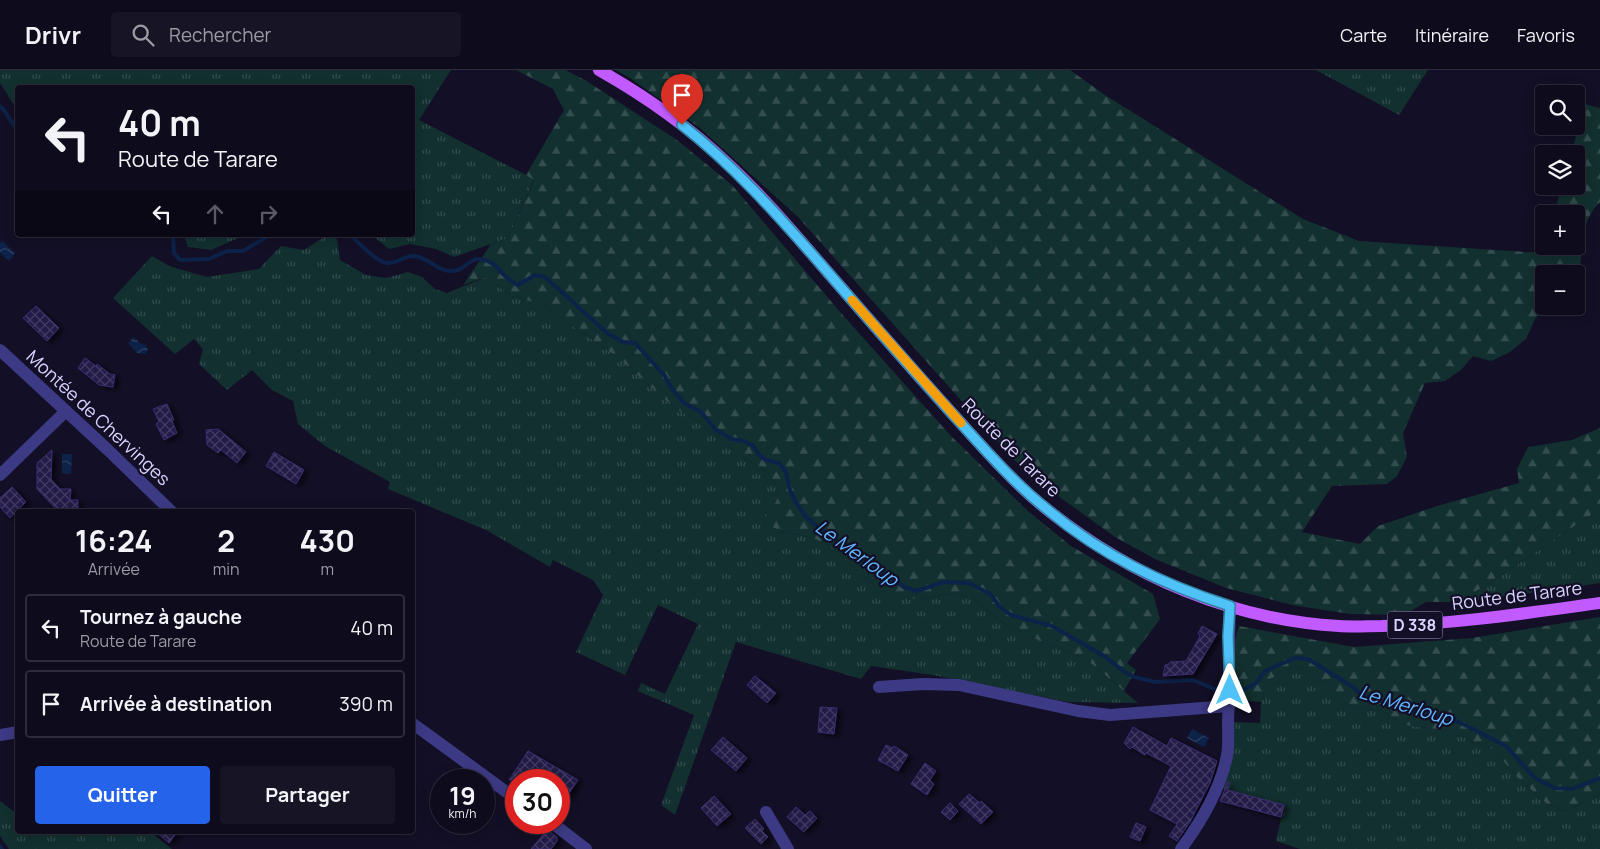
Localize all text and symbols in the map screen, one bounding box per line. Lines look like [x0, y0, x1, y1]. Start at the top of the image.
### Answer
search box [111, 12, 461, 57]
text: Drivr [25, 18, 81, 51]
icon: search [129, 21, 157, 49]
text: Rechercher [169, 22, 271, 48]
text: Carte [1340, 23, 1387, 47]
text: Itinéraire [1415, 23, 1489, 47]
text: Favoris [1517, 23, 1575, 47]
pin [661, 74, 703, 125]
icon: arrive [668, 81, 696, 109]
map controls [1535, 85, 1585, 315]
button: search [1535, 85, 1585, 135]
text: 40 m [118, 99, 201, 147]
icon: left [35, 105, 100, 170]
text: Route de Tarare [118, 144, 278, 174]
button: layers [1535, 145, 1585, 195]
icon: left [148, 200, 176, 228]
icon: ahead [201, 200, 229, 228]
icon: right [254, 200, 282, 228]
button: + [1535, 205, 1585, 255]
button: − [1535, 265, 1585, 315]
street label: Montée de Chervinges [22, 344, 176, 490]
street label: Route de Tarare [957, 393, 1066, 502]
water label: Le Merloup [810, 514, 905, 593]
text: 16:24 [75, 520, 153, 561]
text: 2 [217, 520, 235, 561]
text: 430 [300, 520, 355, 561]
text: Arrivée [88, 558, 140, 580]
text: min [213, 558, 239, 580]
text: m [320, 558, 334, 580]
street label: Route de Tarare [1450, 575, 1583, 615]
text: Tournez à gauche [80, 604, 242, 630]
road number: D 338 [1388, 612, 1442, 638]
icon: left [37, 614, 65, 642]
text: 40 m [350, 615, 393, 641]
text: Route de Tarare [80, 630, 196, 652]
position arrow [1203, 663, 1255, 715]
water label: Le Merloup [1356, 678, 1458, 732]
icon: arrive [37, 690, 65, 718]
text: Arrivée à destination [80, 691, 272, 717]
text: 390 m [339, 691, 393, 717]
button: Quitter [35, 766, 210, 824]
button: Partager [220, 766, 395, 824]
speed limit sign: 30 [505, 769, 570, 834]
text: 19 [449, 778, 476, 813]
text: km/h [449, 805, 476, 822]

